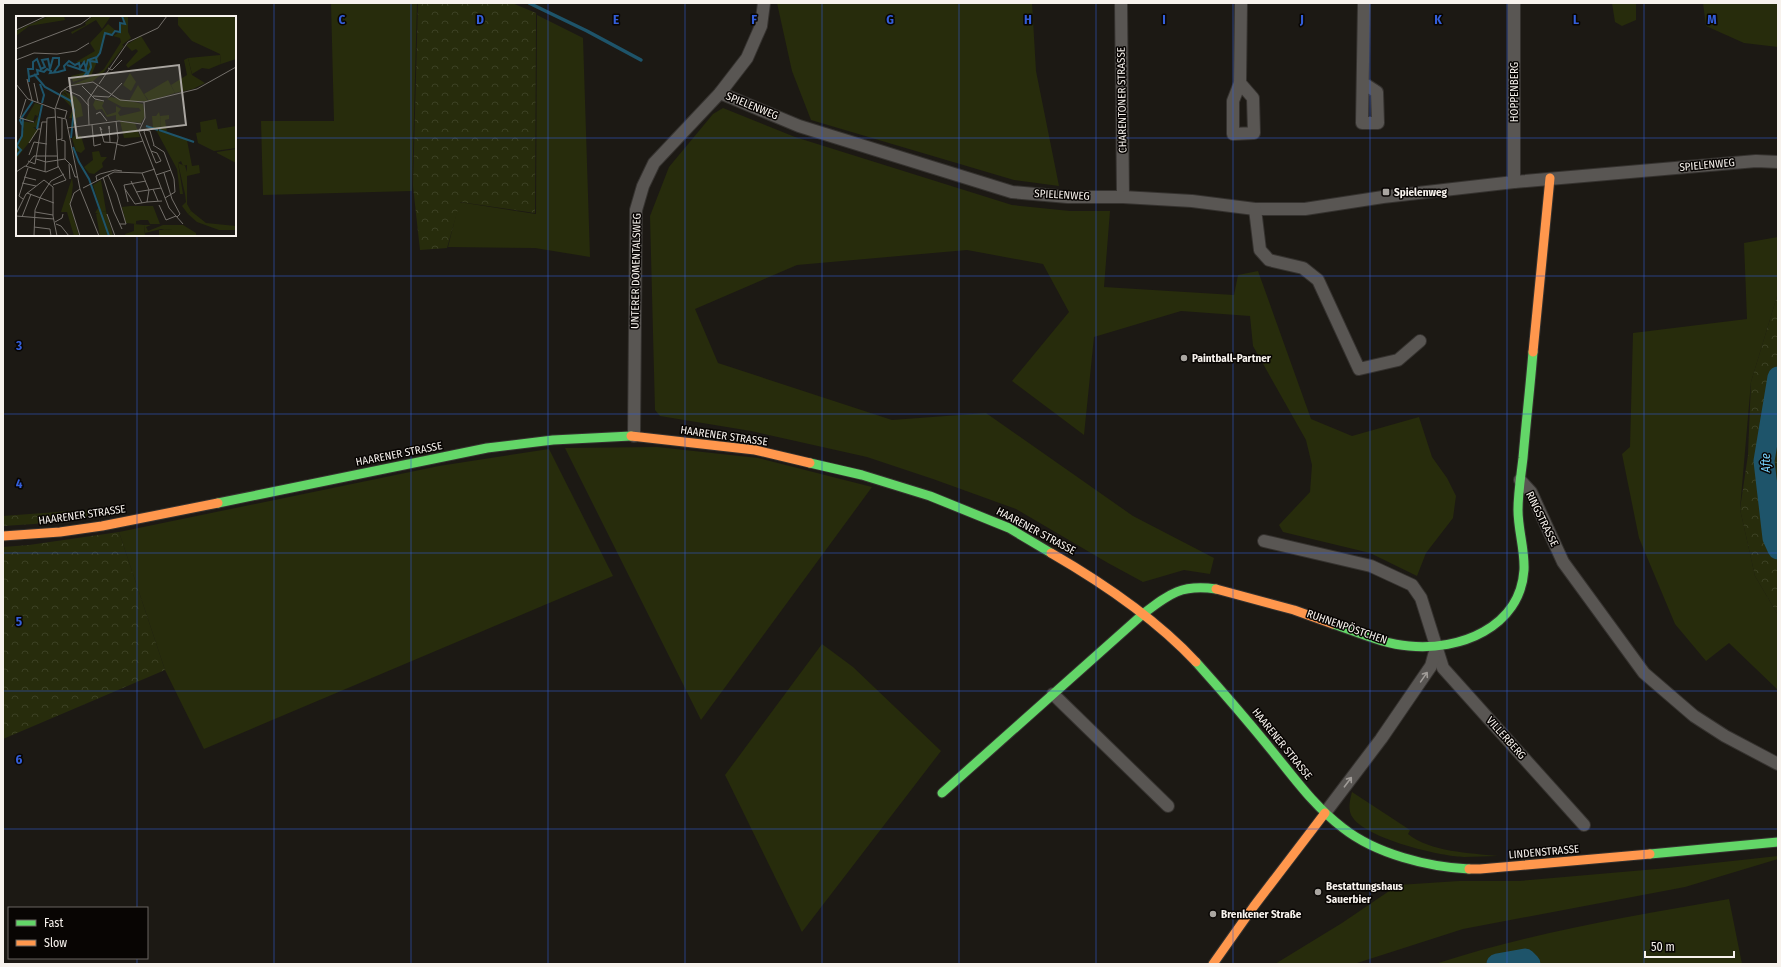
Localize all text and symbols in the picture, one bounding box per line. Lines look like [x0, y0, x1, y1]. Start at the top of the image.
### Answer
text: C [339, 12, 346, 27]
text: D [476, 12, 484, 27]
text: E [613, 12, 619, 27]
text: F [751, 12, 757, 27]
text: G [886, 12, 894, 27]
text: H [1024, 12, 1032, 27]
text: I [1162, 12, 1166, 27]
text: J [1299, 12, 1304, 27]
text: K [1434, 12, 1442, 27]
text: L [1573, 12, 1579, 27]
text: M [1707, 12, 1717, 27]
inset map [16, 16, 236, 236]
street label: CHARENTONER STRASSE [1115, 47, 1129, 153]
street label: HOPPENBERG [1508, 62, 1521, 122]
street label: SPIELENWEG [724, 90, 780, 122]
street label: SPIELENWEG [1679, 156, 1735, 174]
place label: Spielenweg [1394, 186, 1448, 199]
street label: SPIELENWEG [1034, 187, 1090, 203]
marker: Spielenweg [1381, 187, 1391, 197]
street label: UNTERER DOMENTALSWEG [628, 213, 644, 329]
text: 3 [15, 338, 22, 353]
place label: Paintball-Partner [1192, 352, 1272, 365]
marker: Paintball-Partner [1179, 353, 1189, 363]
street label: HAARENER STRASSE [680, 423, 768, 449]
street label: HAARENER STRASSE [355, 439, 443, 469]
water label: Afte [1759, 453, 1773, 474]
text: 4 [16, 476, 23, 491]
street label: RINGSTRASSE [1523, 489, 1561, 549]
street label: HAARENER STRASSE [38, 502, 126, 528]
street label: HAARENER STRASSE [994, 505, 1078, 557]
street label: RUHNENPÖSTCHEN [1305, 607, 1389, 647]
text: 5 [16, 614, 22, 629]
one-way arrow [1420, 671, 1428, 682]
street label: HAARENER STRASSE [1249, 706, 1315, 782]
street label: VILLERBERG [1484, 714, 1528, 762]
text: 6 [16, 752, 23, 767]
one-way arrow [1344, 777, 1353, 788]
street label: LINDENSTRASSE [1508, 842, 1580, 862]
place label: Bestattungshaus Sauerbier [1326, 880, 1403, 906]
marker: Bestattungshaus Sauerbier [1313, 887, 1323, 897]
legend [8, 907, 148, 959]
place label: Brenkener Straße [1221, 908, 1302, 921]
marker: Brenkener Straße [1208, 909, 1218, 919]
text: Fast [44, 916, 63, 930]
scale bar [1645, 933, 1734, 959]
text: Slow [44, 936, 67, 950]
text: 50 m [1651, 940, 1675, 954]

